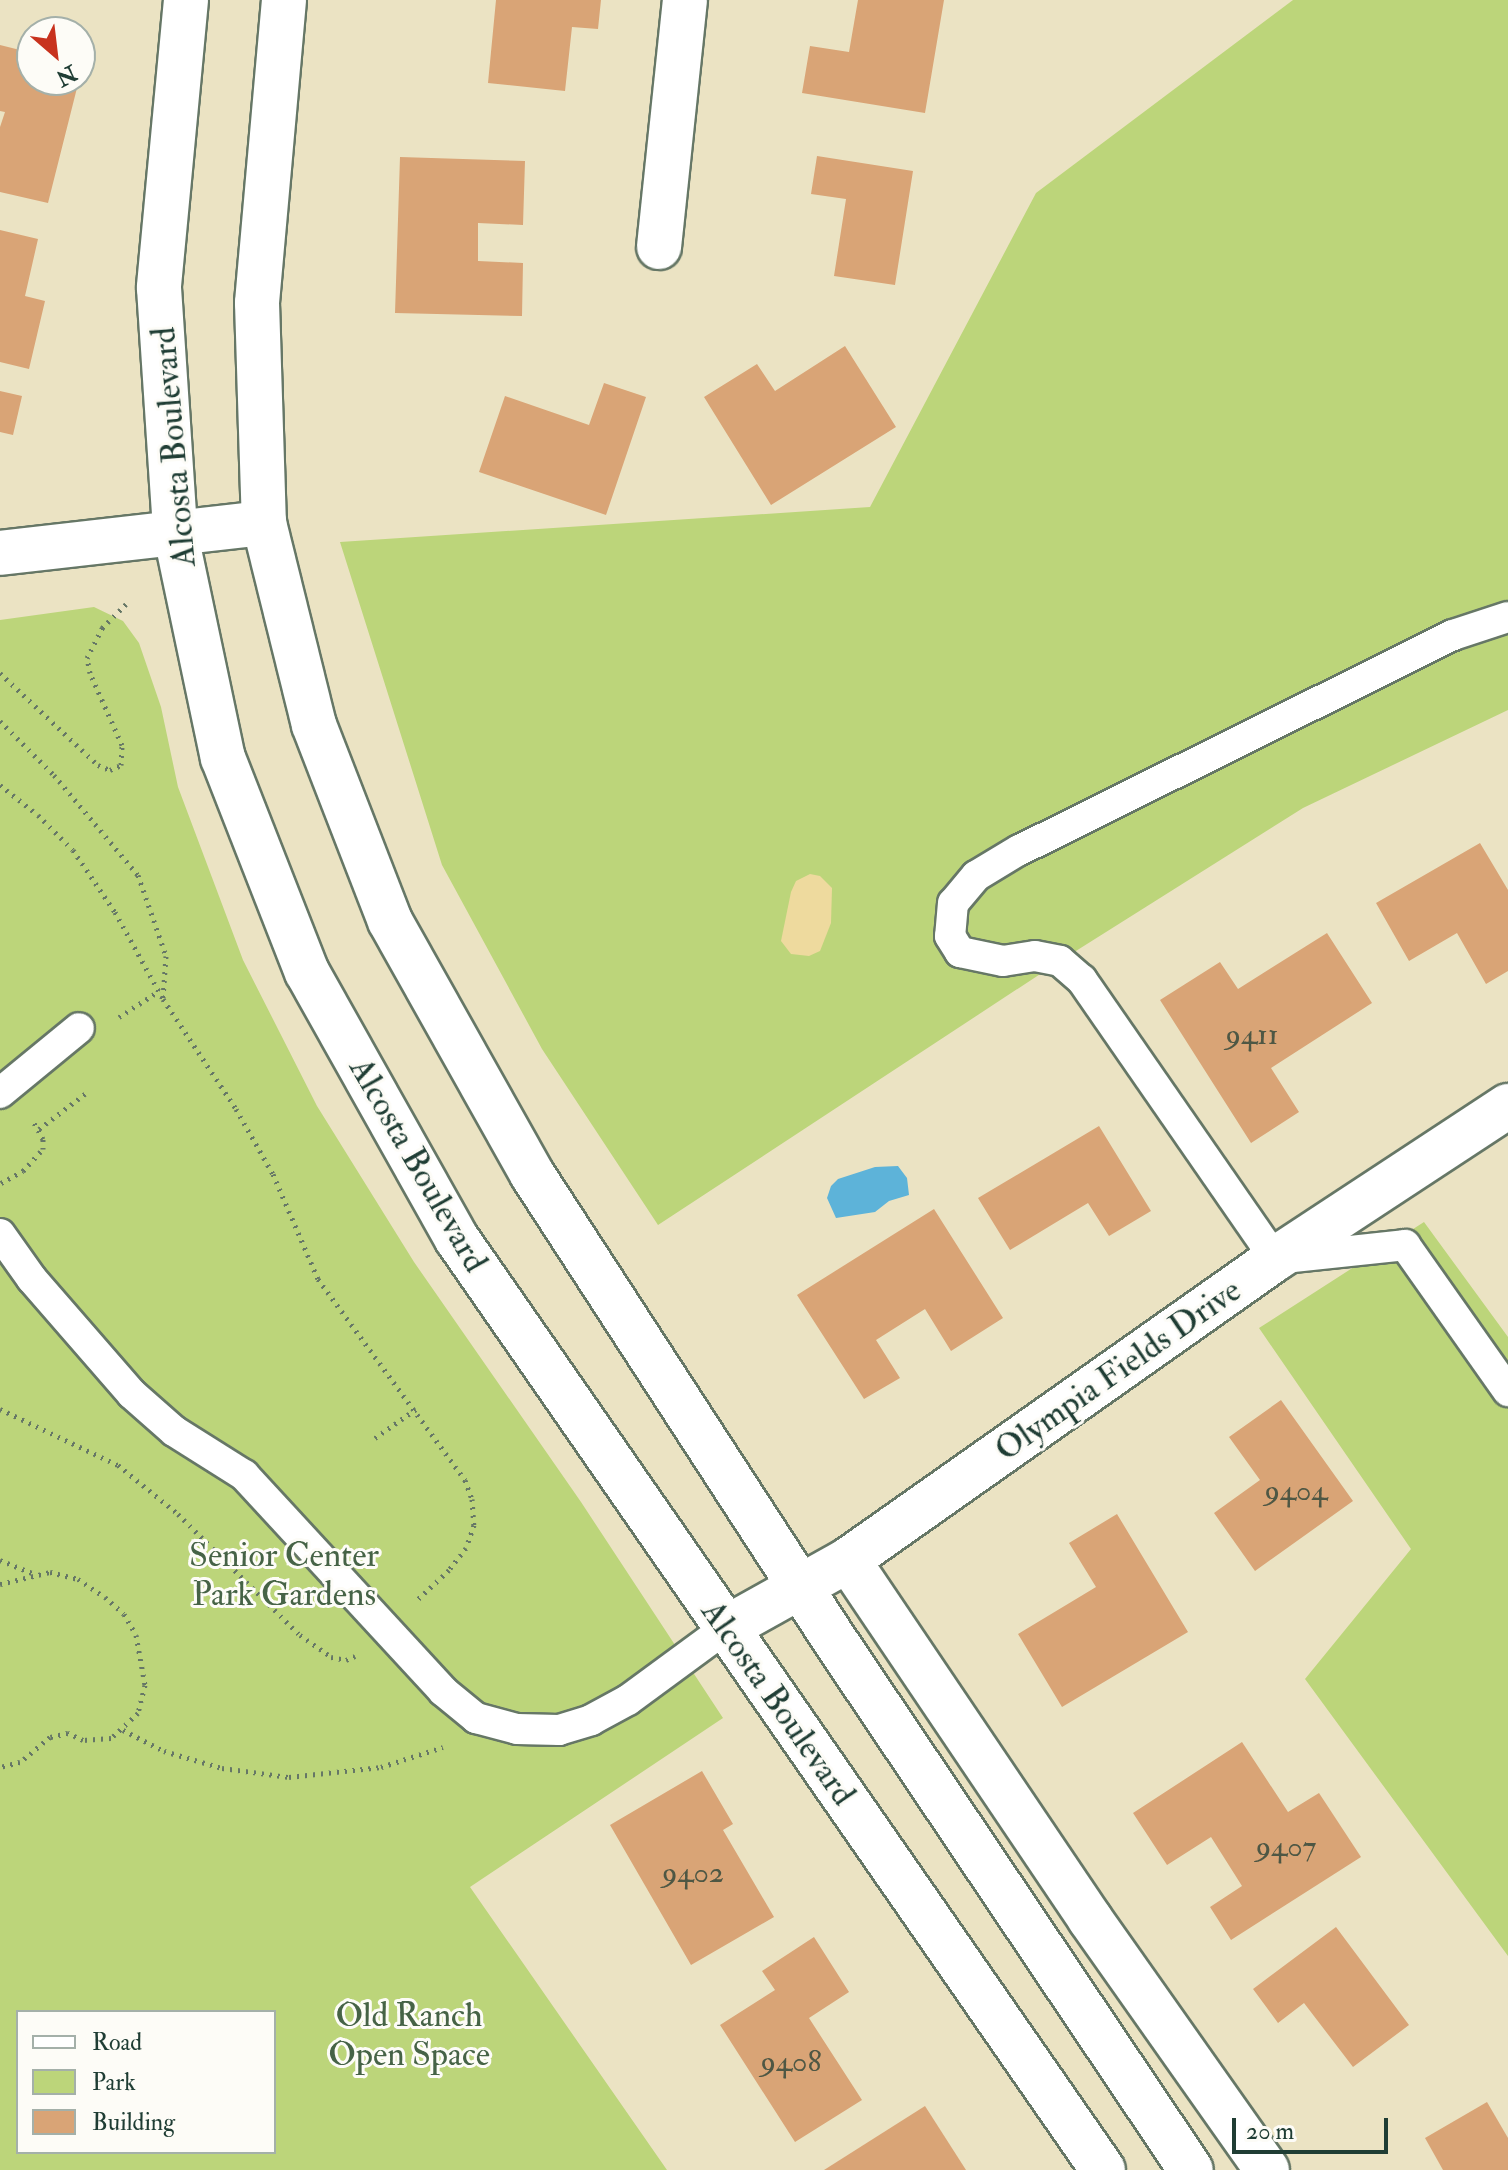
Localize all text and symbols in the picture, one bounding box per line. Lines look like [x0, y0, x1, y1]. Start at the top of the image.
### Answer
north arrow [16, 16, 96, 96]
text: N [51, 58, 82, 92]
street label: Alcosta Boulevard [143, 325, 205, 569]
house number: 9411 [1226, 1017, 1278, 1053]
street label: Alcosta Boulevard [340, 1051, 496, 1279]
street label: Olympia Fields Drive [987, 1270, 1249, 1470]
house number: 9404 [1265, 1473, 1327, 1509]
park label: Senior Center Park Gardens [189, 1535, 379, 1614]
street label: Alcosta Boulevard [692, 1593, 864, 1813]
house number: 9407 [1256, 1829, 1316, 1865]
house number: 9402 [662, 1855, 724, 1891]
park label: Old Ranch Open Space [328, 1995, 490, 2074]
legend [16, 2010, 276, 2154]
text: Road [92, 2027, 142, 2058]
house number: 9408 [761, 2044, 821, 2080]
text: Park [92, 2067, 136, 2098]
scale bar [1236, 2102, 1392, 2152]
text: Building [92, 2107, 175, 2138]
text: 20 m [1246, 2116, 1294, 2147]

